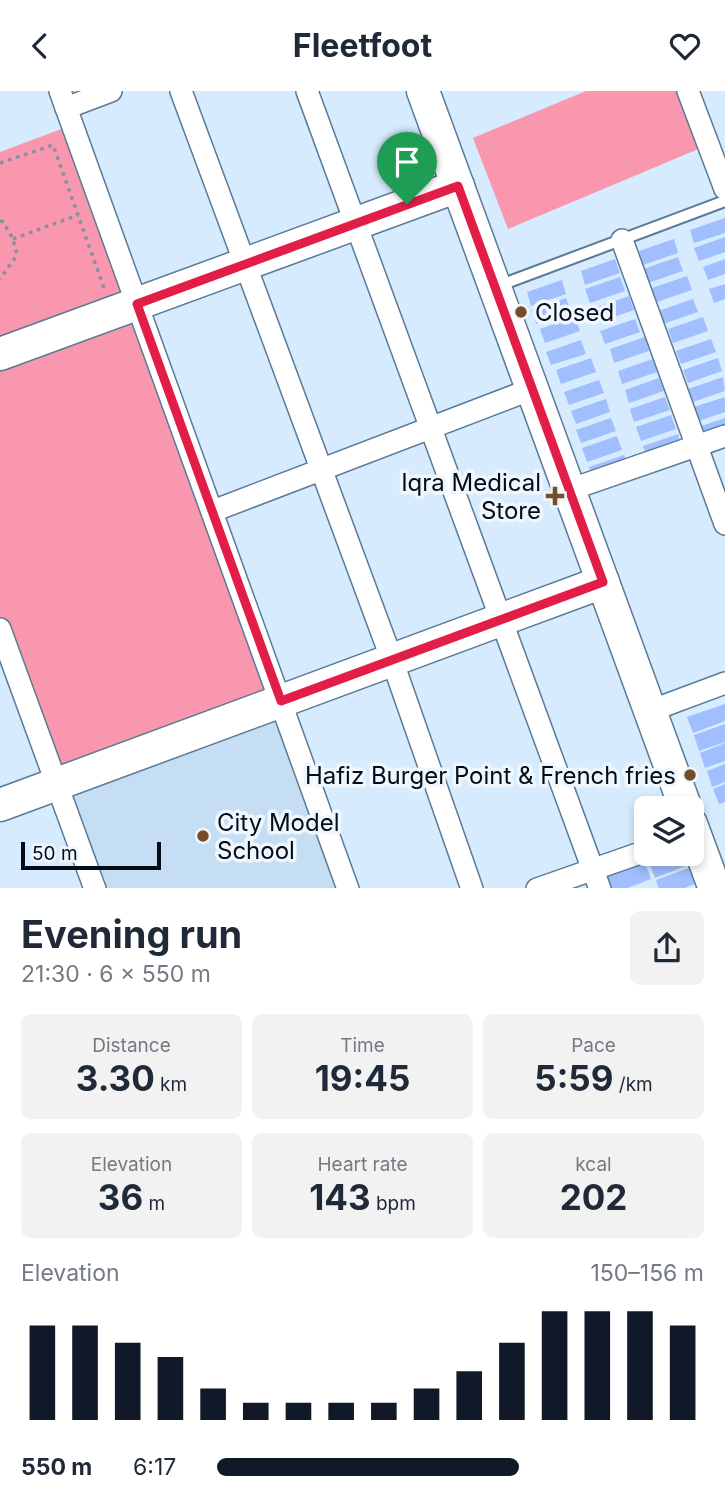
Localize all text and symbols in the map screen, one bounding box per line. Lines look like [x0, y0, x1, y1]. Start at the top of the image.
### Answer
text: Fleetfoot [293, 26, 432, 65]
icon: back [21, 27, 59, 65]
icon: heart [666, 27, 704, 65]
pin [377, 132, 437, 204]
icon: arrive [388, 143, 426, 181]
place label: Closed [535, 298, 614, 327]
marker: Closed [513, 304, 529, 320]
place label: Iqra Medical Store [401, 468, 541, 525]
marker: Iqra Medical Store [547, 488, 563, 504]
place label: Hafiz Burger Point & French fries [305, 761, 676, 790]
marker: Hafiz Burger Point & French fries [682, 767, 698, 783]
map controls [634, 796, 704, 866]
button: layers [634, 796, 704, 866]
place label: City Model School [217, 808, 339, 865]
marker: City Model School [195, 828, 211, 844]
scale bar [21, 839, 161, 871]
text: 50 m [32, 842, 78, 865]
text: Evening run [21, 911, 242, 957]
button: share [630, 911, 704, 985]
text: 21:30 · 6 × 550 m [21, 960, 211, 988]
text: Distance [92, 1034, 171, 1057]
text: Time [340, 1034, 385, 1057]
text: Pace [571, 1034, 616, 1057]
text: 3.30 [76, 1057, 155, 1099]
text: 19:45 [315, 1057, 410, 1099]
text: 5:59 [534, 1057, 613, 1099]
text: km [155, 1073, 187, 1096]
text: /km [613, 1073, 653, 1096]
text: Elevation [91, 1153, 172, 1176]
text: Heart rate [318, 1153, 408, 1176]
text: kcal [575, 1153, 612, 1176]
text: 36 [98, 1176, 143, 1218]
text: 143 [309, 1176, 371, 1218]
text: 202 [560, 1176, 627, 1218]
text: m [143, 1192, 165, 1215]
text: bpm [371, 1192, 416, 1215]
text: Elevation [21, 1259, 120, 1287]
text: 150–156 m [590, 1259, 704, 1287]
text: 550 m [21, 1453, 92, 1481]
text: 6:17 [133, 1453, 176, 1481]

